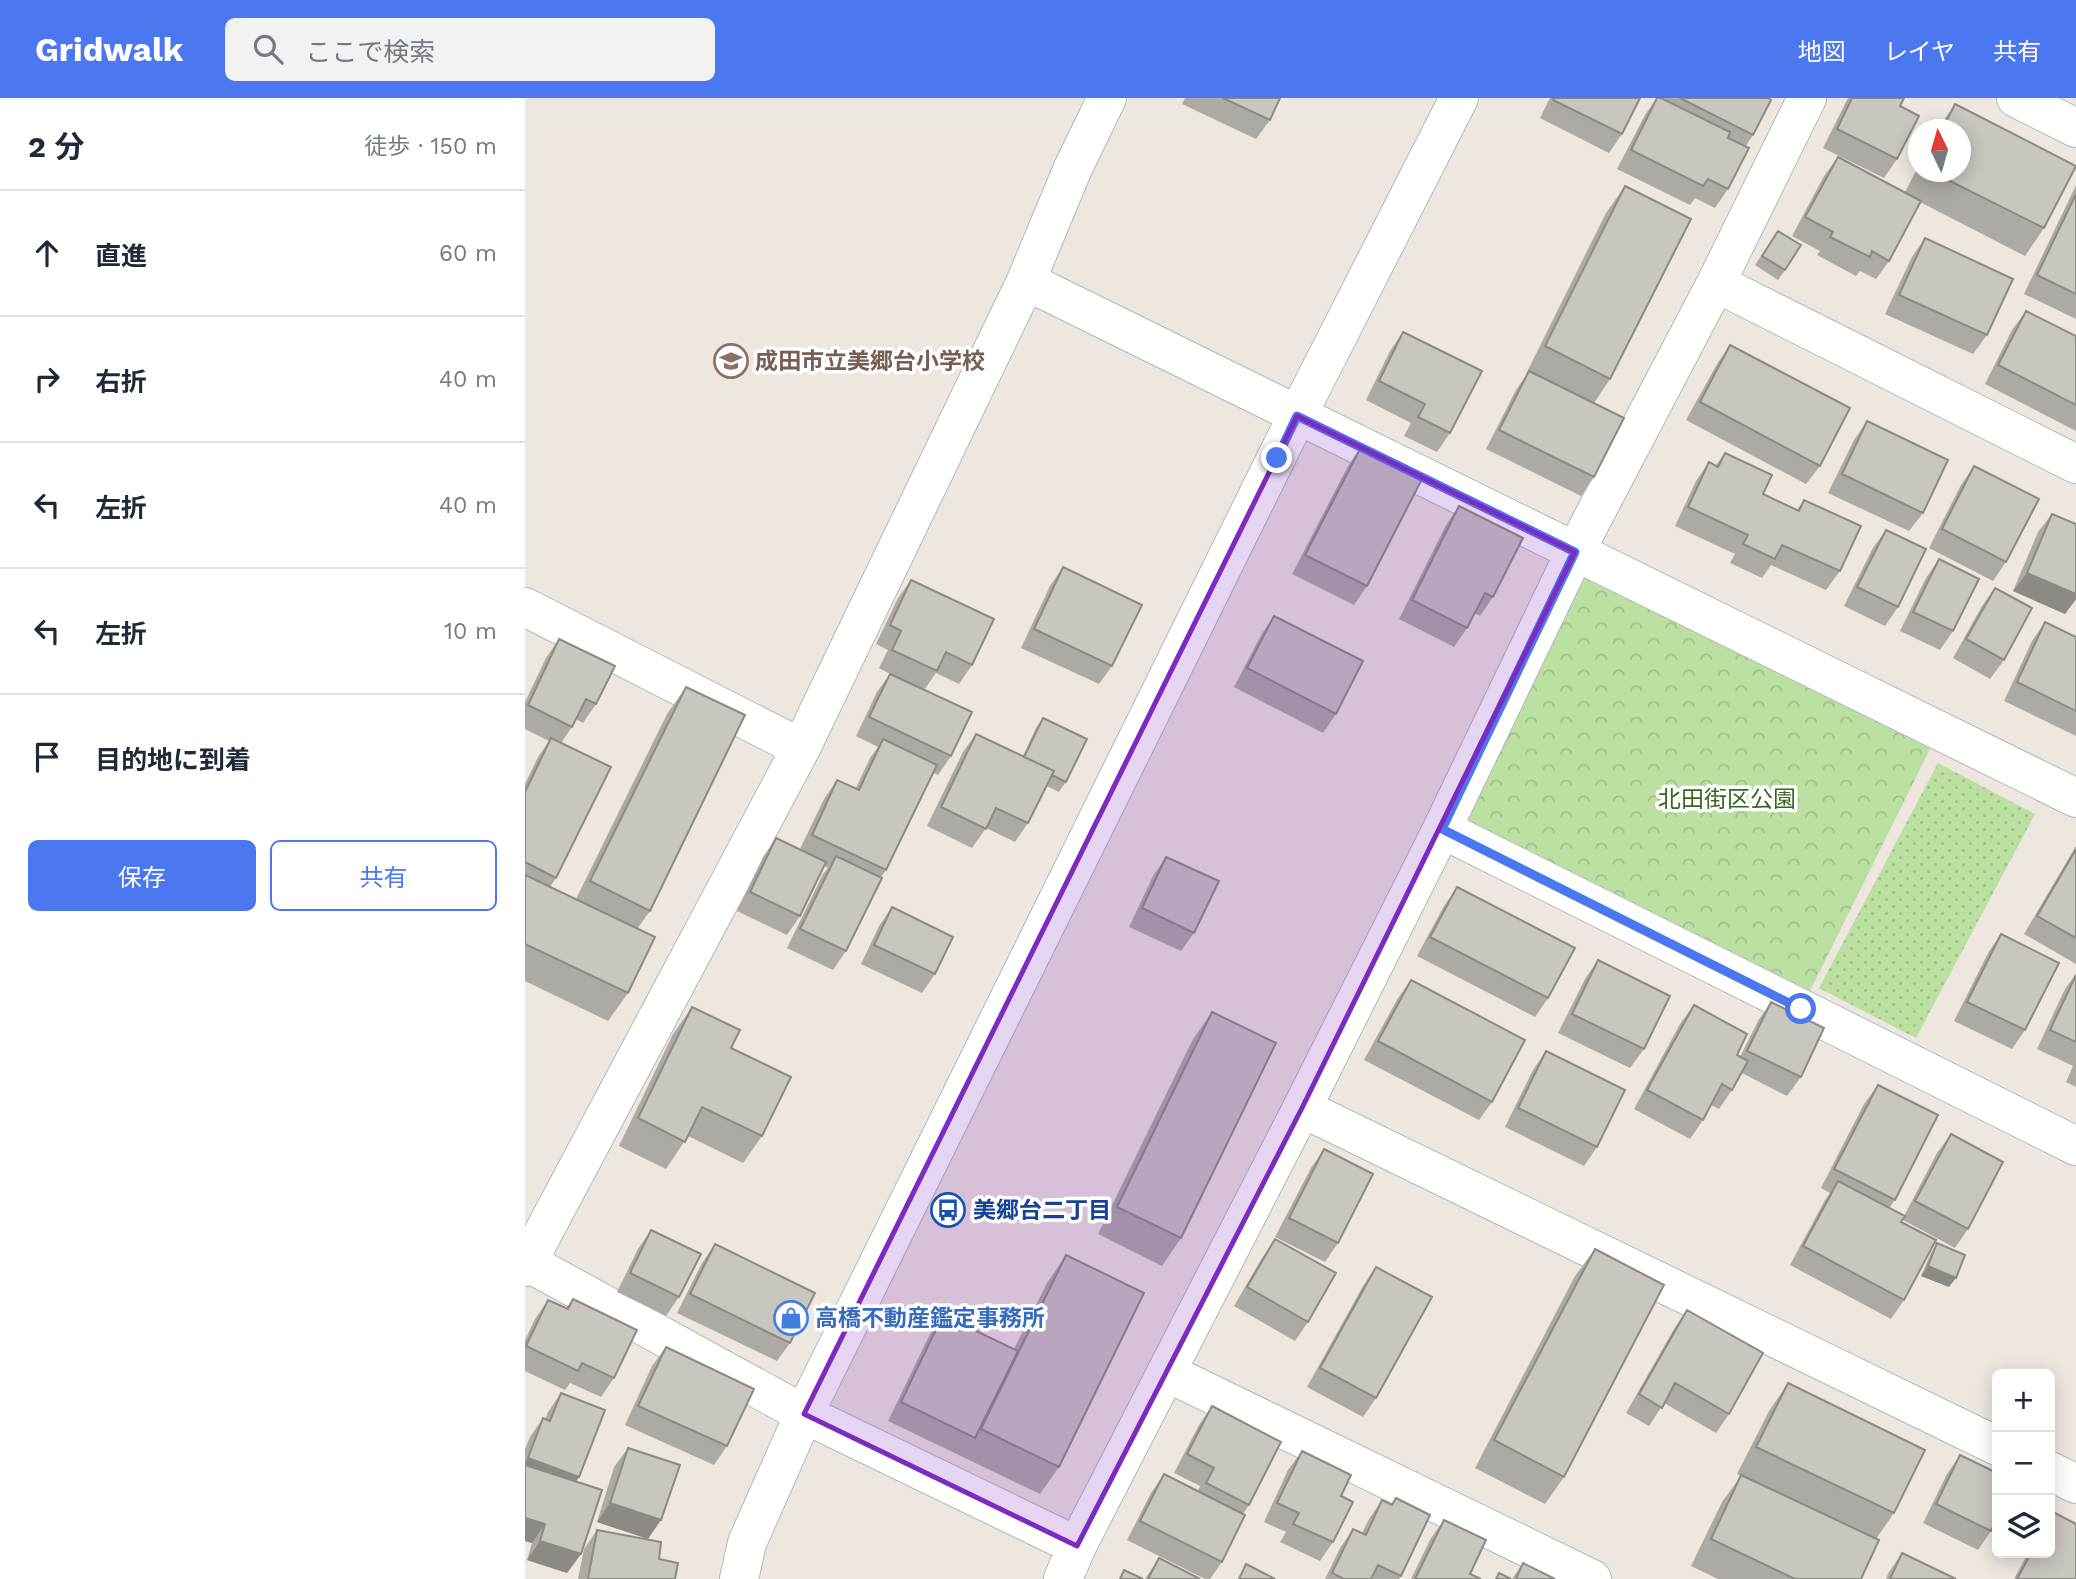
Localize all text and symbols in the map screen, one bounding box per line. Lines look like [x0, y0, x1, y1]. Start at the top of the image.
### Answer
search box [225, 18, 715, 81]
text: Gridwalk [35, 30, 183, 69]
icon: search [249, 30, 287, 68]
text: ここで検索 [305, 37, 435, 67]
text: 地図 [1798, 38, 1846, 66]
text: レイヤ [1884, 38, 1955, 66]
text: 共有 [1993, 38, 2041, 66]
north arrow [1908, 119, 1971, 182]
text: 2 分 [28, 129, 84, 164]
text: 徒歩 · 150 m [364, 133, 497, 160]
icon: ahead [28, 234, 66, 272]
text: 60 m [439, 240, 497, 267]
text: 直進 [95, 241, 147, 271]
school or university icon: 成田市立美郷台小学校 [712, 342, 750, 380]
place label: 成田市立美郷台小学校 [755, 348, 985, 375]
icon: right [28, 360, 66, 398]
text: 40 m [439, 366, 497, 393]
text: 右折 [95, 367, 147, 397]
route end [1261, 442, 1292, 473]
icon: left [28, 486, 66, 524]
text: 40 m [439, 492, 497, 519]
text: 左折 [95, 493, 147, 523]
icon: left [28, 612, 66, 650]
text: 10 m [444, 618, 497, 645]
text: 左折 [95, 619, 147, 649]
icon: arrive [28, 738, 66, 776]
text: 目的地に到着 [95, 745, 251, 775]
park label: 北田街区公園 [1658, 786, 1796, 813]
button: 保存 [28, 840, 256, 911]
button: 共有 [270, 840, 497, 911]
route start [1785, 993, 1816, 1024]
bus stop icon: 美郷台二丁目 [929, 1191, 967, 1229]
place label: 美郷台二丁目 [973, 1197, 1111, 1224]
shop icon: 高橋不動産鑑定事務所 [772, 1299, 810, 1337]
place label: 高橋不動産鑑定事務所 [815, 1305, 1045, 1332]
map controls [1992, 1369, 2055, 1558]
button: + [1992, 1369, 2055, 1432]
button: − [1992, 1432, 2055, 1495]
button: layers [1992, 1495, 2055, 1558]

